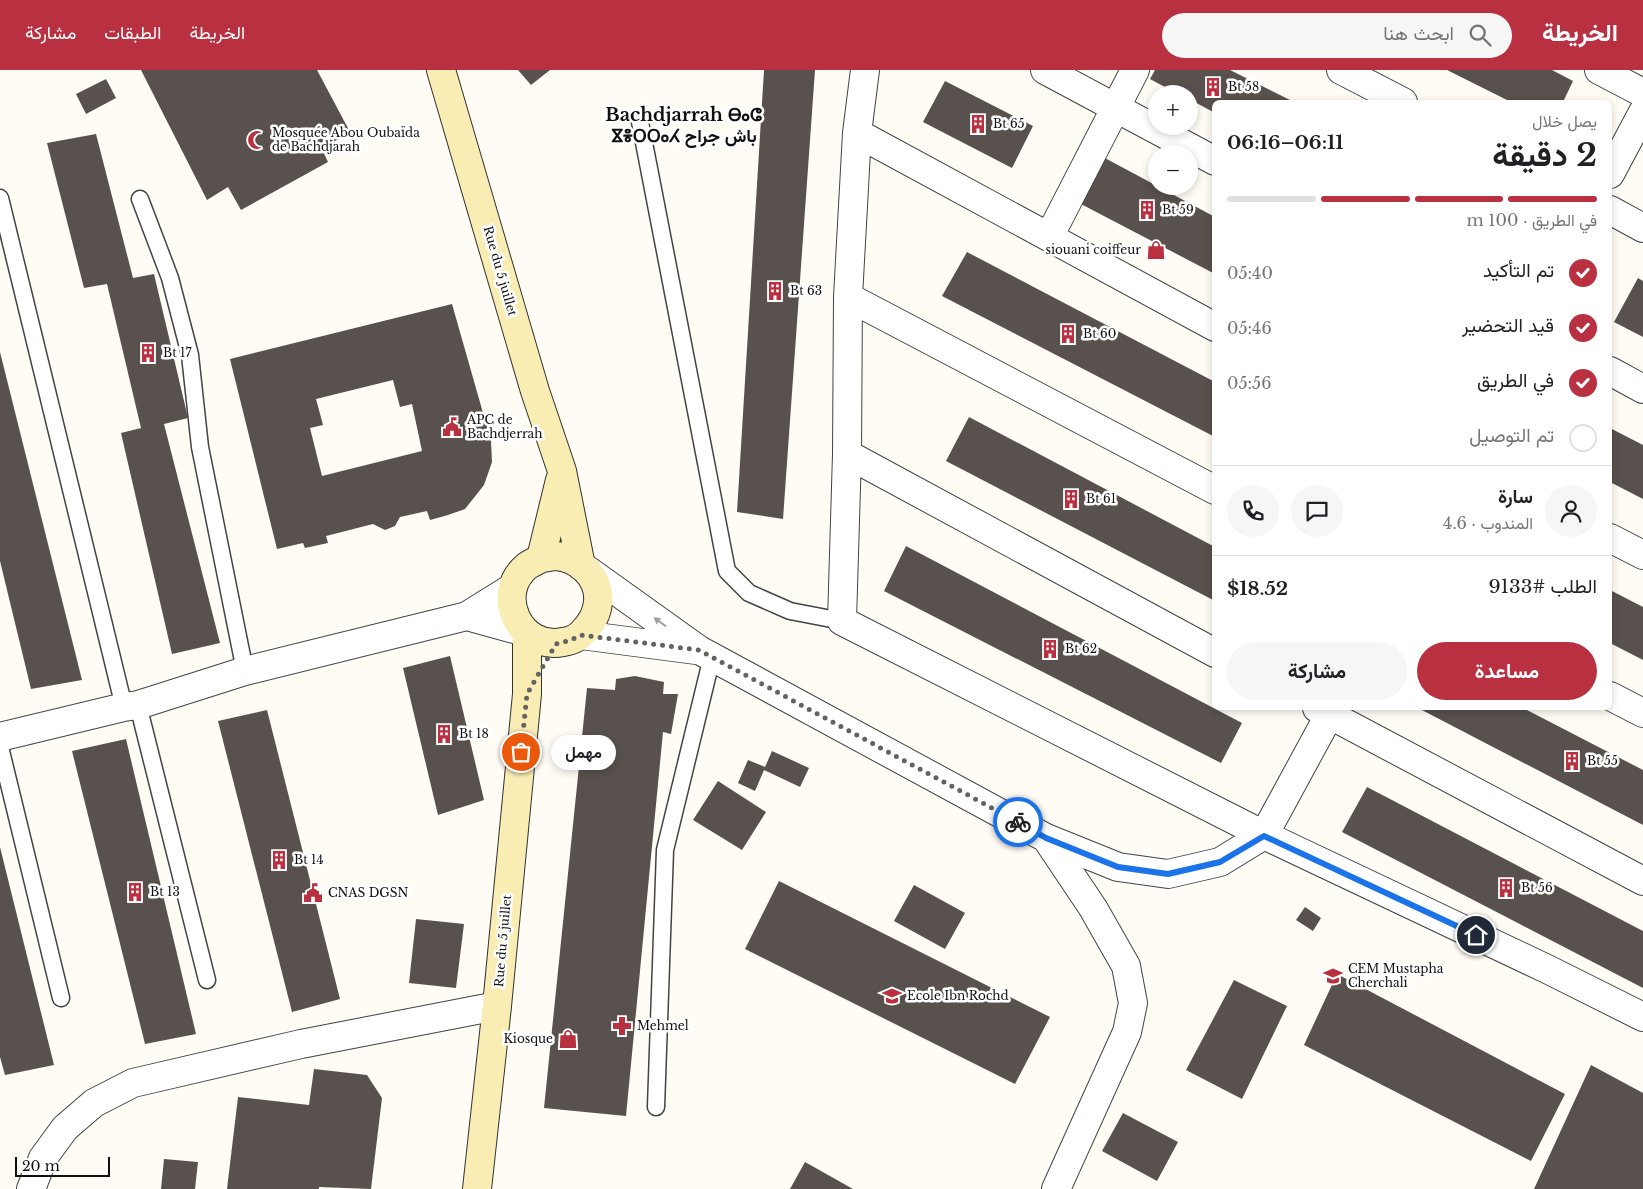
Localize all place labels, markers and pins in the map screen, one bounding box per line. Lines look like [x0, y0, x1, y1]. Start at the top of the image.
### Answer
building icon: Bt 58 [1202, 76, 1224, 98]
place label: Bt 58 [1228, 79, 1259, 94]
building icon: Bt 65 [967, 113, 989, 135]
place label: Bt 65 [993, 116, 1025, 131]
place label: Mosquée Abou Oubaïda de Bachdjarah [272, 125, 420, 154]
mosque icon: Mosquée Abou Oubaïda de Bachdjarah [246, 129, 268, 151]
building icon: Bt 59 [1136, 199, 1158, 221]
place label: Bt 59 [1162, 202, 1194, 217]
shop icon: siouani coiffeur [1145, 239, 1167, 261]
place label: siouani coiffeur [1045, 242, 1141, 257]
building icon: Bt 63 [764, 280, 786, 302]
place label: Bt 63 [790, 283, 822, 298]
building icon: Bt 60 [1057, 323, 1079, 345]
place label: Bt 60 [1083, 326, 1116, 341]
building icon: Bt 17 [137, 342, 159, 364]
place label: Bt 17 [163, 345, 192, 360]
place label: APC de Bachdjerrah [466, 412, 543, 441]
public building icon: APC de Bachdjerrah [441, 416, 463, 438]
building icon: Bt 61 [1060, 488, 1082, 510]
place label: Bt 61 [1086, 491, 1116, 506]
building icon: Bt 62 [1039, 638, 1061, 660]
place label: Bt 62 [1065, 641, 1097, 656]
building icon: Bt 18 [433, 723, 455, 745]
place label: Bt 18 [459, 726, 489, 741]
pin [500, 731, 542, 773]
callout: مهمل [551, 734, 616, 770]
building icon: Bt 55 [1561, 750, 1583, 772]
place label: Bt 55 [1587, 753, 1618, 768]
building icon: Bt 14 [268, 849, 290, 871]
place label: Bt 14 [294, 852, 324, 867]
building icon: Bt 56 [1495, 877, 1517, 899]
place label: Bt 56 [1521, 880, 1553, 895]
building icon: Bt 13 [124, 881, 146, 903]
public building icon: CNAS DGSN [302, 882, 324, 904]
place label: Bt 13 [150, 884, 180, 899]
place label: CNAS DGSN [328, 885, 409, 900]
pin [1455, 914, 1497, 956]
place label: CEM Mustapha Cherchali [1348, 961, 1444, 990]
school or university icon: CEM Mustapha Cherchali [1322, 965, 1344, 987]
school or university icon: Ecole Ibn Rochd [881, 985, 903, 1007]
place label: Ecole Ibn Rochd [907, 988, 1009, 1003]
pharmacy icon: Mehmel [611, 1015, 633, 1037]
place label: Mehmel [637, 1018, 689, 1033]
shop icon: Kiosque [557, 1028, 579, 1050]
place label: Kiosque [504, 1031, 553, 1046]

